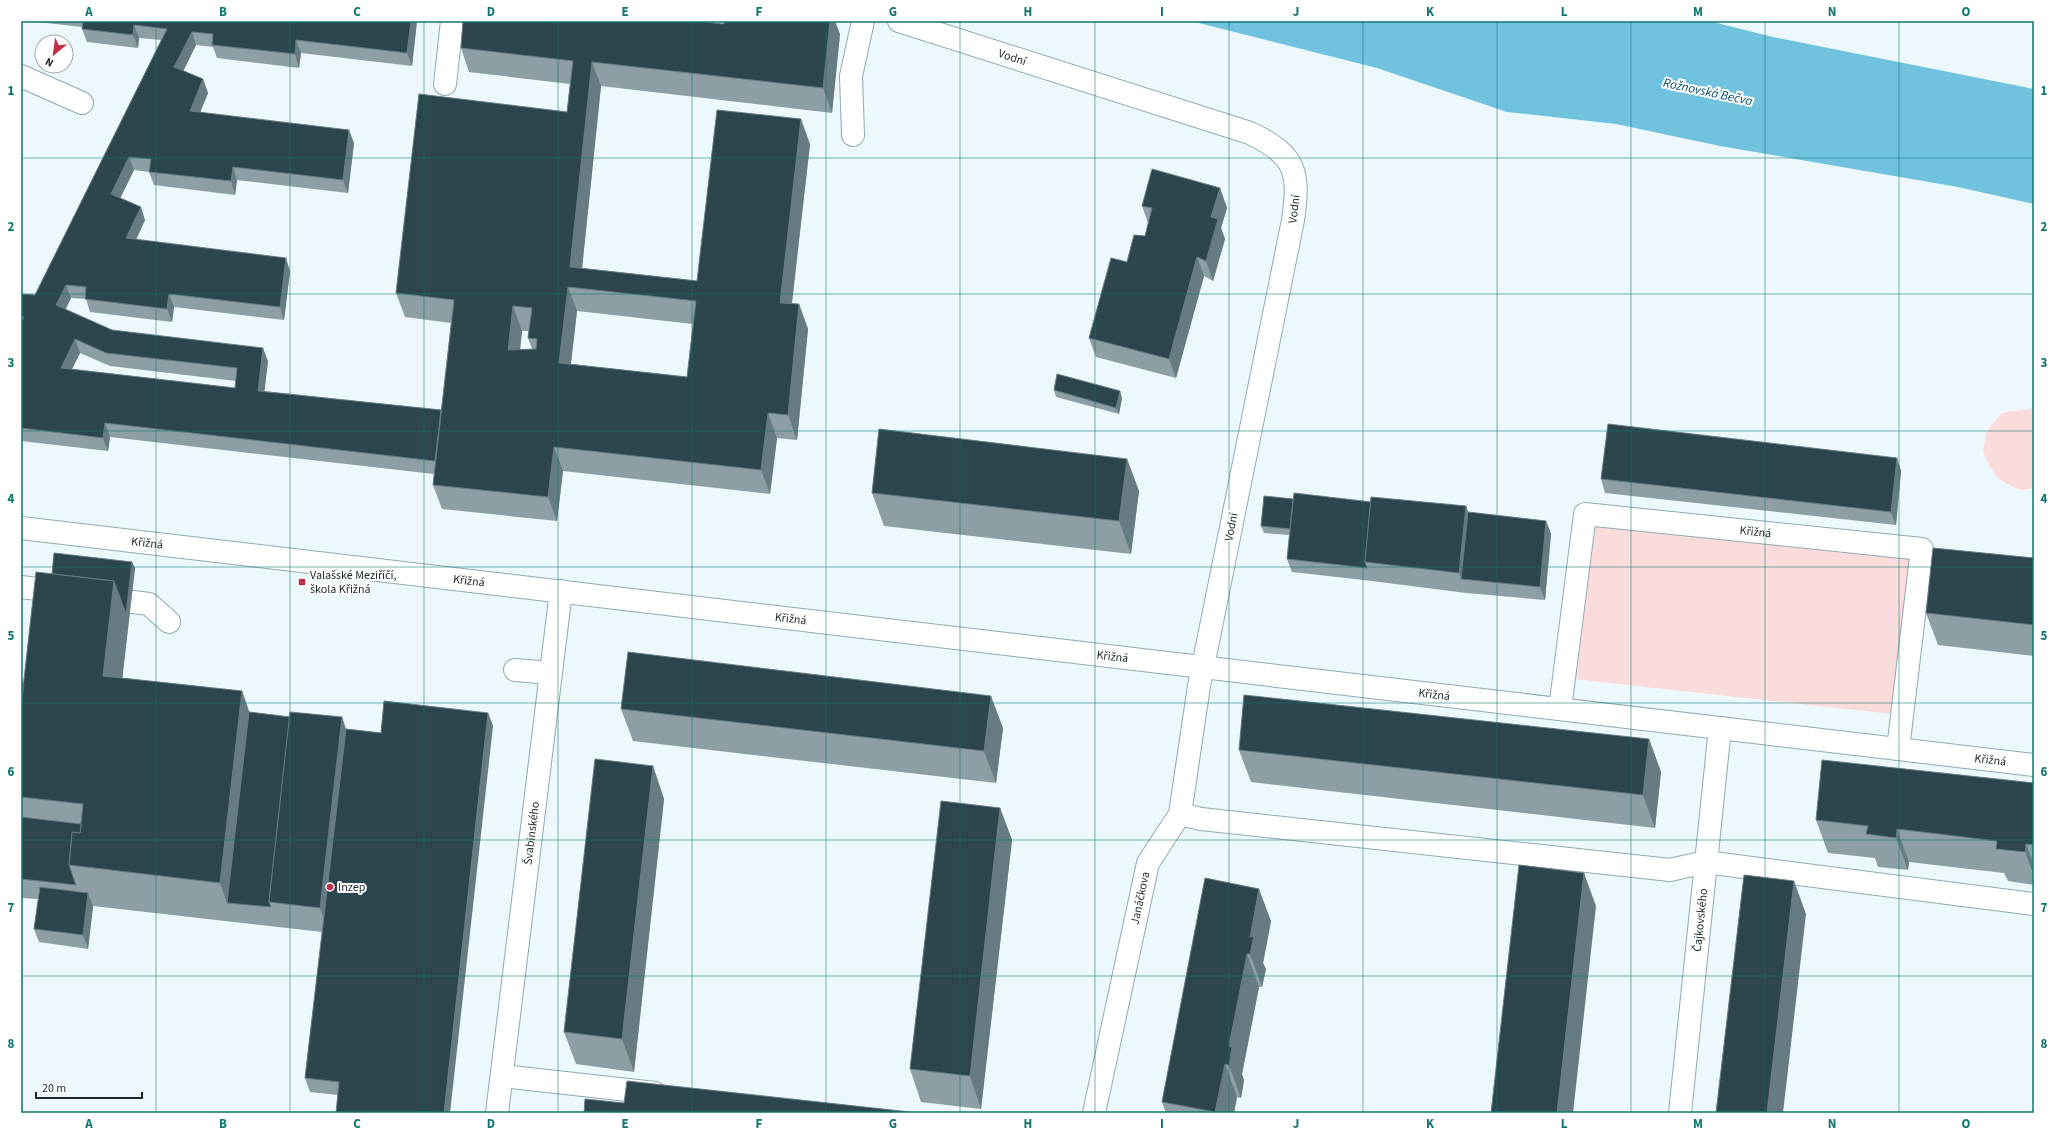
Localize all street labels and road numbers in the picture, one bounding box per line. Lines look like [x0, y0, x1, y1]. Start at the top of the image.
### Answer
street label: Vodní [996, 45, 1029, 70]
street label: Vodní [1284, 193, 1305, 224]
street label: Vodní [1220, 510, 1243, 543]
street label: Křižná [1739, 522, 1772, 542]
street label: Křižná [130, 533, 164, 554]
street label: Křižná [452, 571, 486, 592]
street label: Křižná [774, 609, 807, 629]
street label: Křižná [1096, 647, 1129, 667]
street label: Křižná [1417, 685, 1451, 705]
street label: Křižná [1974, 750, 2007, 771]
street label: Švabinského [519, 800, 544, 866]
street label: Janáčkova [1127, 870, 1154, 926]
street label: Čajkovského [1689, 888, 1712, 953]

